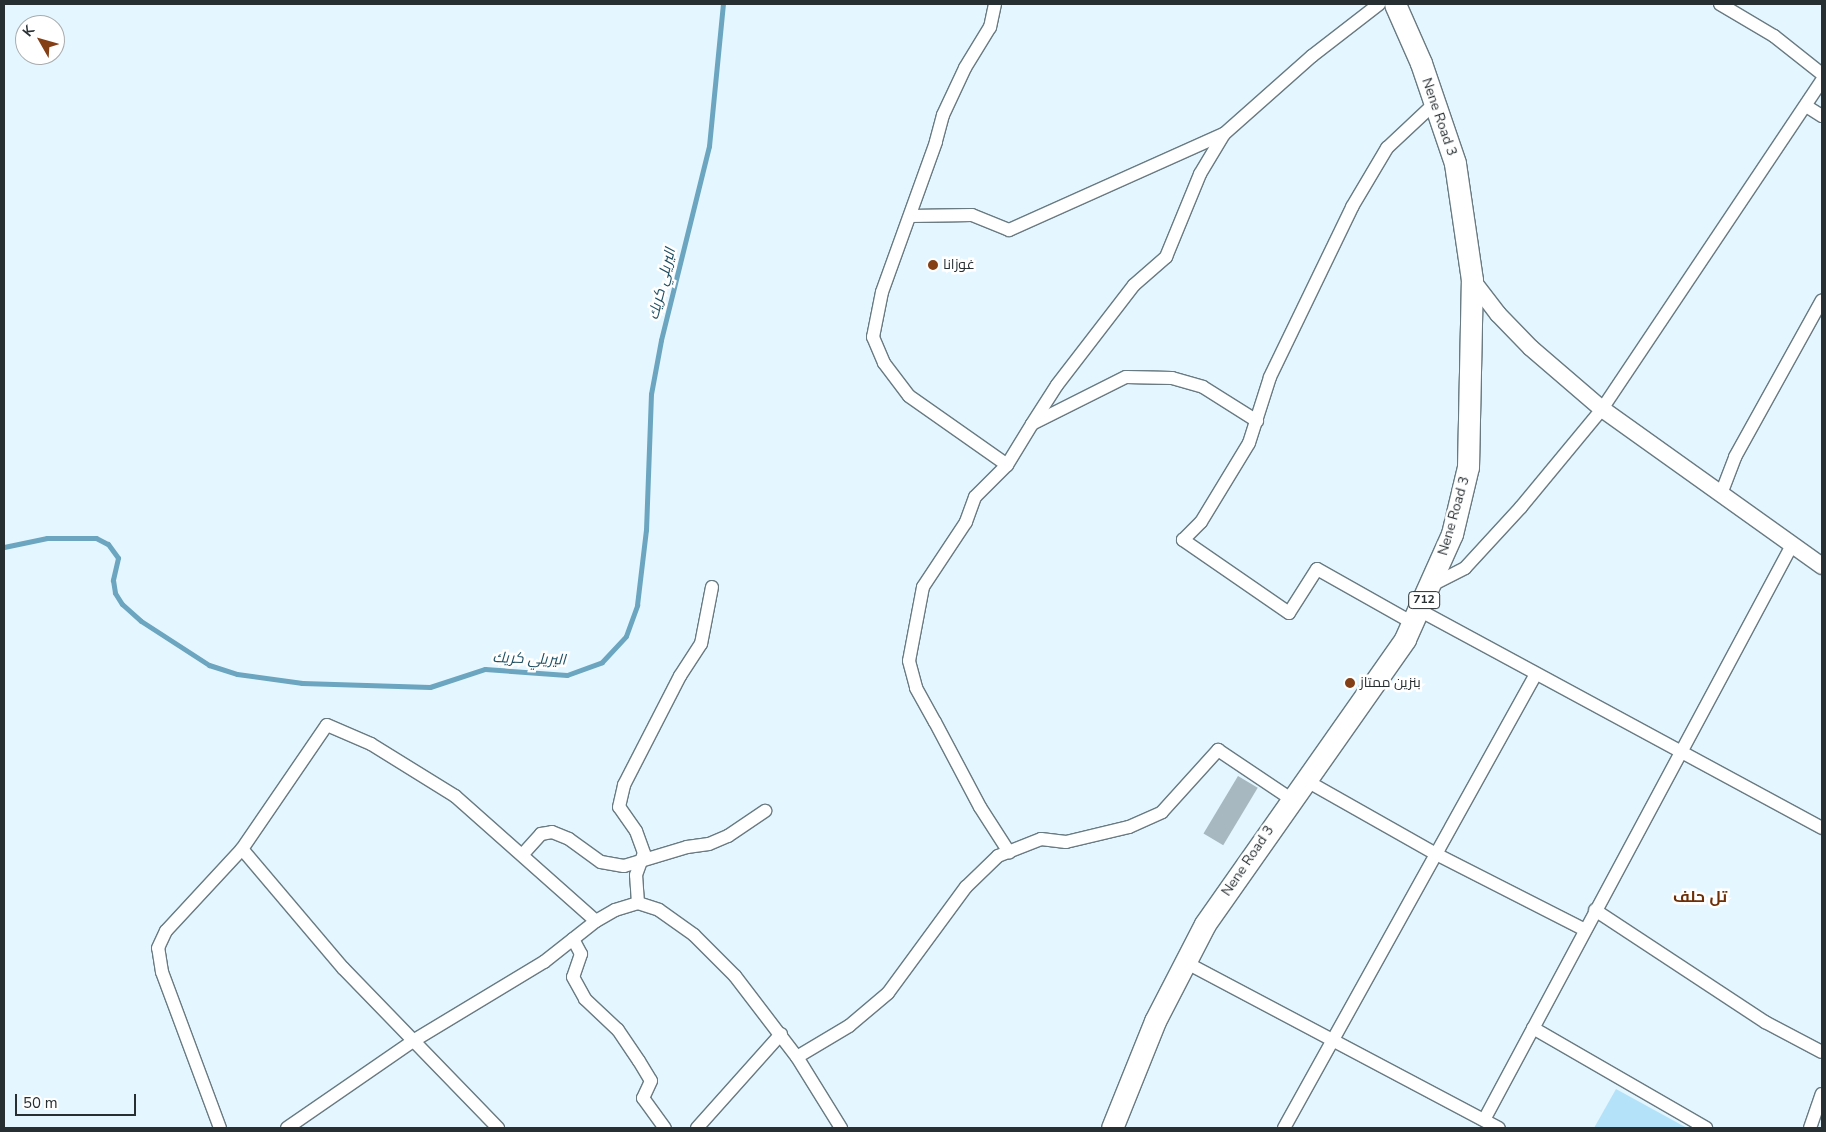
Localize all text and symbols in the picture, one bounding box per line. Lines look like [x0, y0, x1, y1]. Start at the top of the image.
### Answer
north arrow [15, 15, 65, 65]
text: K [18, 22, 39, 41]
street label: Nene Road 3 [1418, 76, 1460, 158]
water label: اليريلي كريك [644, 246, 680, 322]
place label: غوزانا [943, 257, 975, 273]
marker: غوزانا [927, 259, 939, 271]
street label: Nene Road 3 [1435, 475, 1473, 557]
road number: 712 [1408, 590, 1440, 610]
water label: اليريلي كريك [492, 649, 566, 669]
place label: بنزين ممتاز [1360, 675, 1421, 691]
marker: بنزين ممتاز [1344, 677, 1356, 689]
street label: Nene Road 3 [1218, 823, 1278, 899]
district label: تل حلف [1673, 887, 1727, 907]
scale bar [18, 1084, 139, 1116]
text: 50 m [23, 1093, 58, 1113]

